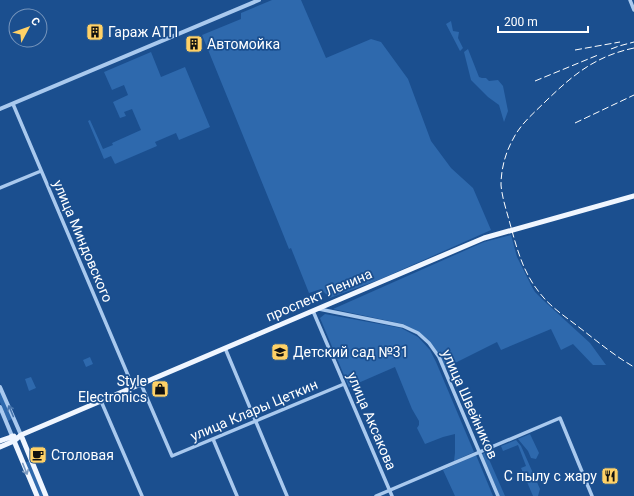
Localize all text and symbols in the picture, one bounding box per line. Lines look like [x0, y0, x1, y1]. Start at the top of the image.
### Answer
north arrow [8, 8, 48, 48]
scale bar [498, 8, 588, 34]
text: С [28, 15, 42, 29]
text: 200 m [504, 15, 538, 29]
building icon: Гараж АТП [85, 22, 105, 42]
place label: Гараж АТП [108, 24, 178, 40]
building icon: Автомойка [184, 34, 204, 54]
place label: Автомойка [207, 36, 280, 52]
street label: улица Миндовского [50, 177, 116, 305]
street label: проспект Ленина [264, 265, 374, 325]
school or university icon: Детский сад №31 [270, 342, 290, 362]
place label: Детский сад №31 [293, 344, 409, 360]
street label: улица Швейников [439, 347, 501, 461]
street label: улица Аксакова [344, 370, 400, 472]
place label: Style Electronics [78, 373, 147, 405]
street label: улица Клары Цеткин [188, 376, 320, 444]
shop icon: Style Electronics [150, 379, 170, 399]
one-way arrow [6, 406, 14, 418]
cafe icon: Столовая [28, 445, 48, 465]
place label: Столовая [51, 447, 114, 463]
one-way arrow [22, 462, 30, 474]
restaurant icon: С пылу с жару [600, 466, 620, 486]
place label: С пылу с жару [504, 468, 597, 484]

